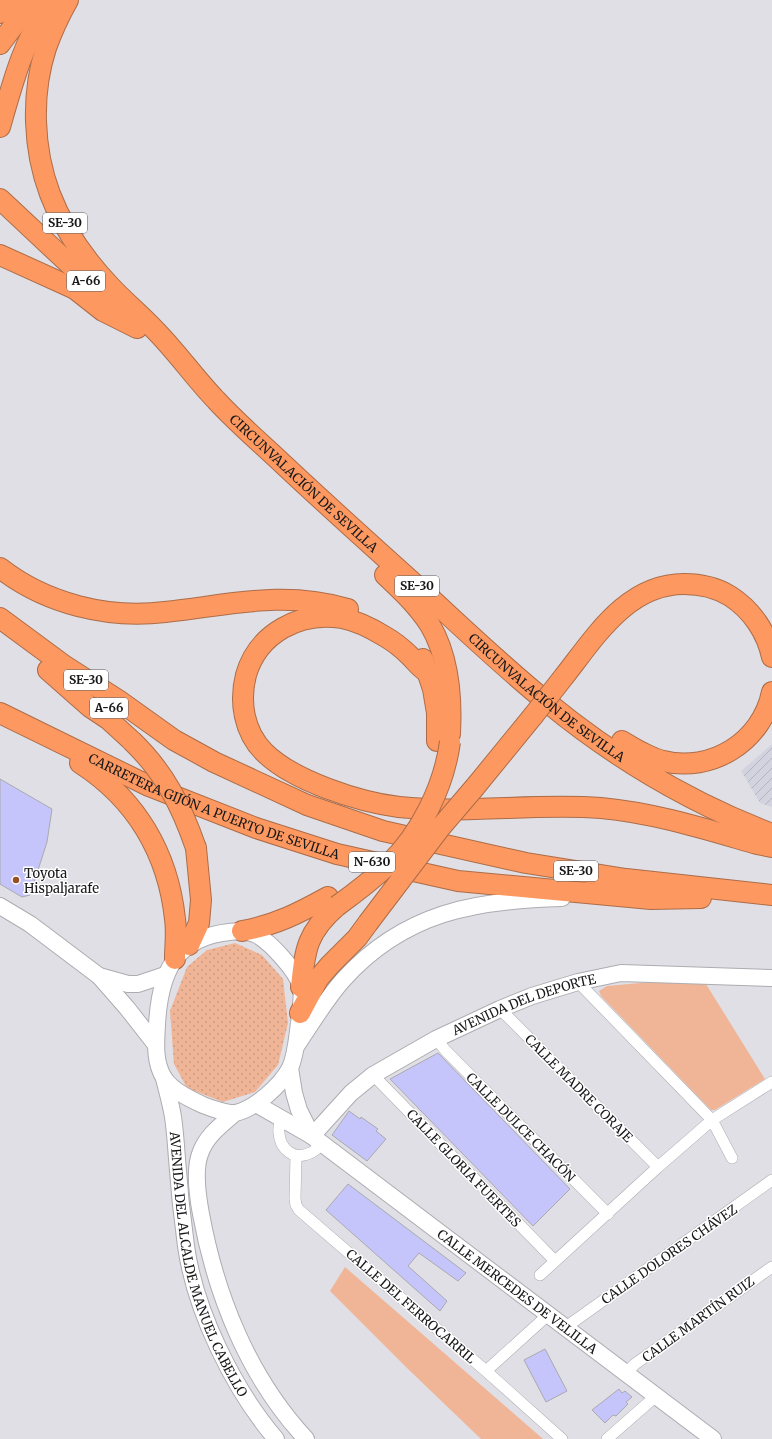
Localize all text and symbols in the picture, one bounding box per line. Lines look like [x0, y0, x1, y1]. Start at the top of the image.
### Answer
road number: SE-30 [43, 213, 87, 233]
road number: A-66 [67, 271, 105, 291]
street label: CIRCUNVALACIÓN DE SEVILLA [226, 411, 382, 557]
road number: SE-30 [395, 576, 439, 596]
street label: CIRCUNVALACIÓN DE SEVILLA [465, 630, 629, 766]
road number: SE-30 [64, 670, 108, 690]
road number: A-66 [90, 698, 128, 718]
street label: CARRETERA GIJÓN A PUERTO DE SEVILLA [85, 750, 343, 864]
road number: N-630 [349, 852, 395, 872]
road number: SE-30 [554, 861, 598, 881]
place label: Toyota Hispaljarafe [24, 865, 99, 897]
marker: Toyota Hispaljarafe [11, 875, 21, 885]
street label: AVENIDA DEL DEPORTE [449, 970, 598, 1040]
street label: CALLE MADRE CORAJE [521, 1031, 637, 1146]
street label: CALLE DULCE CHACÓN [462, 1068, 580, 1186]
street label: CALLE GLORIA FUERTES [403, 1106, 525, 1231]
street label: AVENIDA DEL ALCALDE MANUEL CABELLO [166, 1130, 251, 1400]
street label: CALLE DOLORES CHÁVEZ [597, 1200, 741, 1308]
street label: CALLE MERCEDES DE VELILLA [434, 1226, 601, 1358]
street label: CALLE DEL FERROCARRIL [342, 1245, 479, 1367]
street label: CALLE MARTÍN RUIZ [638, 1272, 758, 1366]

